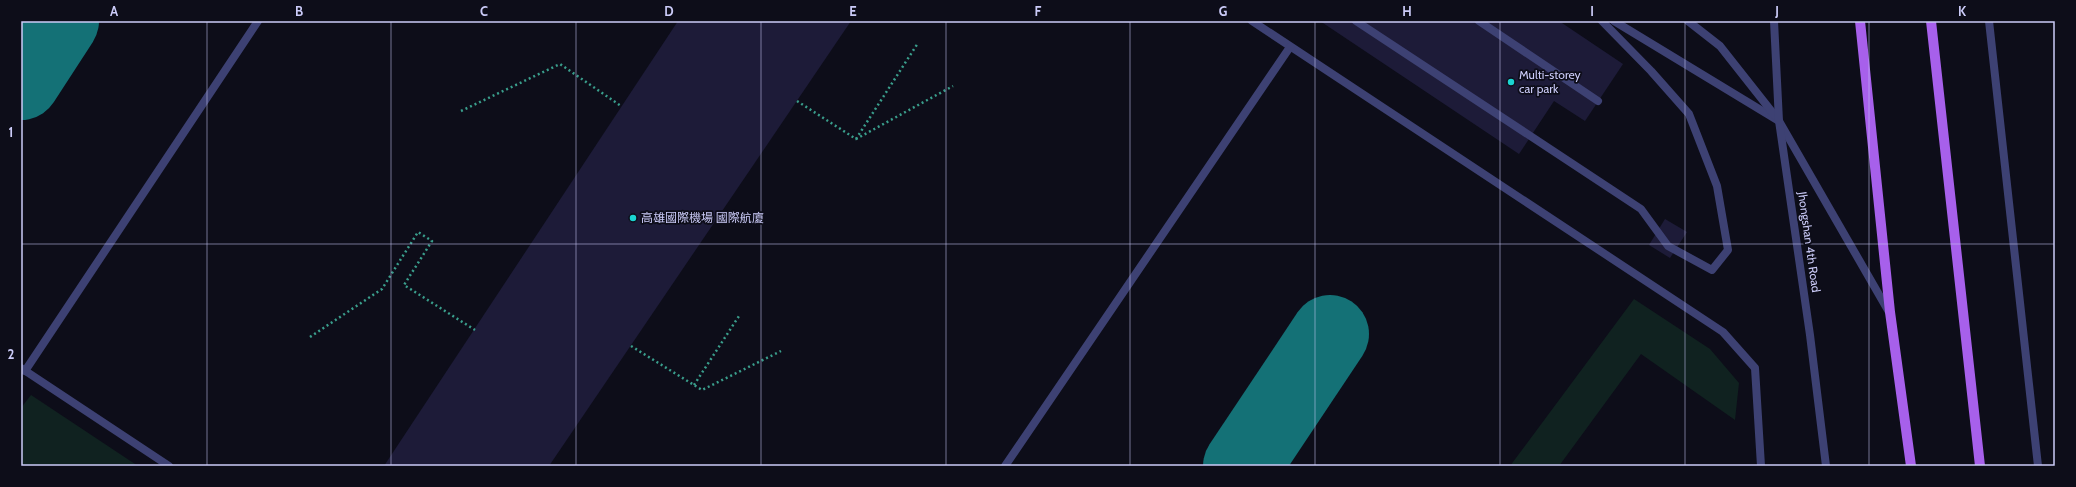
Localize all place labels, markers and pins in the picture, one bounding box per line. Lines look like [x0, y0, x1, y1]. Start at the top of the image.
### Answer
place label: Multi-storey car park [1519, 67, 1581, 96]
marker: Multi-storey car park [1506, 77, 1516, 87]
place label: 高雄國際機場 國際航廈 [641, 210, 764, 225]
marker: 高雄國際機場 國際航廈 [628, 213, 638, 223]

